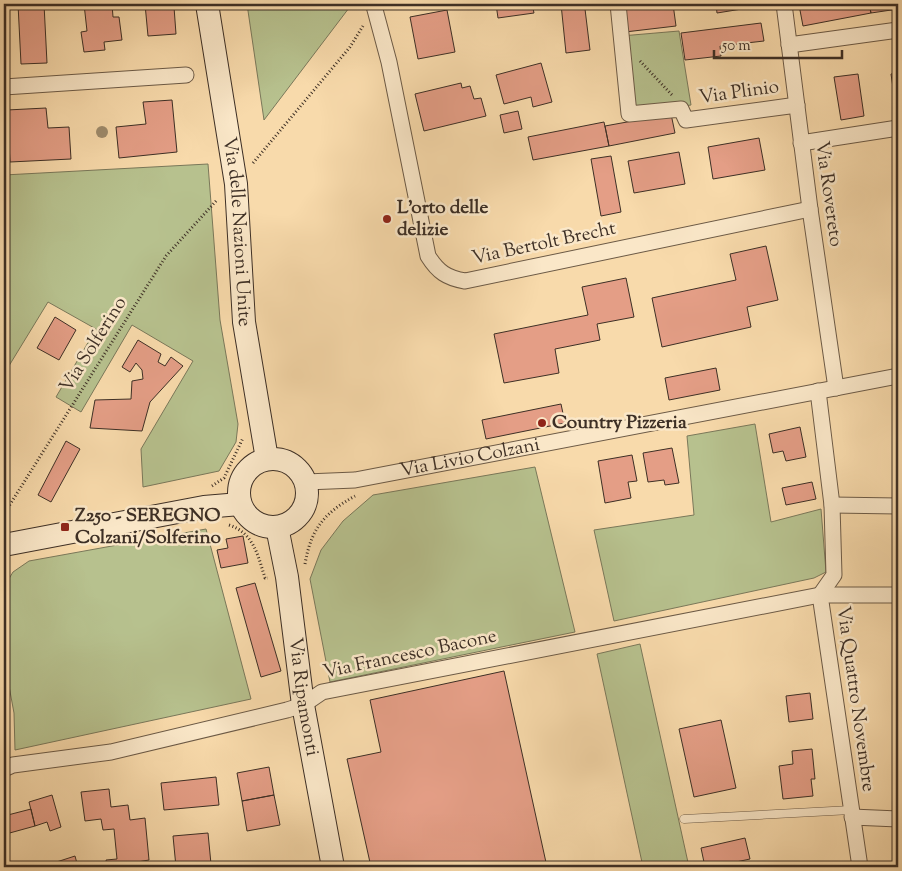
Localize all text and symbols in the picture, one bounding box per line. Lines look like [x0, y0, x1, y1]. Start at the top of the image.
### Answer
scale bar [714, 28, 842, 60]
text: 50 m [721, 36, 751, 57]
street label: Via Plinio [697, 74, 781, 112]
street label: Via delle Nazioni Unite [215, 135, 258, 329]
street label: Via Rovereto [807, 139, 849, 249]
place label: L'orto delle delizie [397, 195, 488, 244]
marker: L'orto delle delizie [381, 213, 393, 225]
street label: Via Bertolt Brecht [469, 215, 619, 272]
street label: Via Solferino [54, 292, 134, 398]
place label: Country Pizzeria [552, 410, 687, 437]
marker: Country Pizzeria [536, 417, 548, 429]
street label: Via Livio Colzani [398, 431, 542, 485]
place label: Z250 - SEREGNO Colzani/Solferino [75, 503, 221, 552]
marker: Z250 - SEREGNO Colzani/Solferino [59, 521, 71, 533]
street label: Via Quattro Novembre [829, 604, 881, 794]
street label: Via Francesco Bacone [321, 623, 499, 687]
street label: Via Ripamonti [281, 636, 326, 758]

